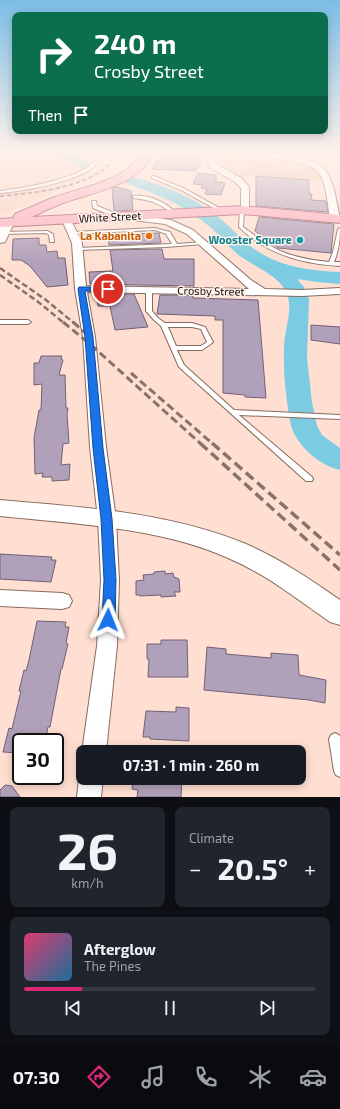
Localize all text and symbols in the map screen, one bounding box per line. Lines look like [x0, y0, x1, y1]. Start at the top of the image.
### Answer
text: 240 m [94, 26, 177, 60]
icon: right [28, 28, 80, 80]
text: Crosby Street [94, 60, 204, 82]
icon: arrive [70, 104, 92, 126]
text: Then [28, 106, 62, 124]
street label: White Street [78, 208, 142, 225]
place label: La Kabanita [80, 229, 141, 242]
marker: La Kabanita [144, 231, 154, 241]
place label: Wooster Square [208, 233, 292, 246]
marker: Wooster Square [295, 235, 305, 245]
pin [91, 272, 125, 306]
icon: arrive [97, 278, 119, 300]
street label: Crosby Street [177, 283, 245, 298]
position arrow [87, 599, 129, 641]
speed limit sign: 30 [12, 733, 64, 785]
text: 07:31 · 1 min · 260 m [123, 756, 259, 774]
text: 26 [57, 818, 118, 880]
text: Climate [189, 830, 234, 846]
text: 20.5° [218, 850, 288, 886]
text: − [189, 855, 202, 881]
text: + [304, 855, 316, 881]
text: km/h [71, 875, 104, 891]
text: Afterglow [84, 940, 156, 958]
text: The Pines [84, 958, 141, 974]
icon: previous [62, 997, 84, 1019]
icon: pause [159, 997, 181, 1019]
icon: next [256, 997, 278, 1019]
icon: directions [85, 1063, 113, 1091]
icon: music [139, 1063, 167, 1091]
icon: phone [192, 1063, 220, 1091]
icon: climate [246, 1063, 274, 1091]
icon: car [299, 1063, 327, 1091]
text: 07:30 [13, 1066, 60, 1088]

